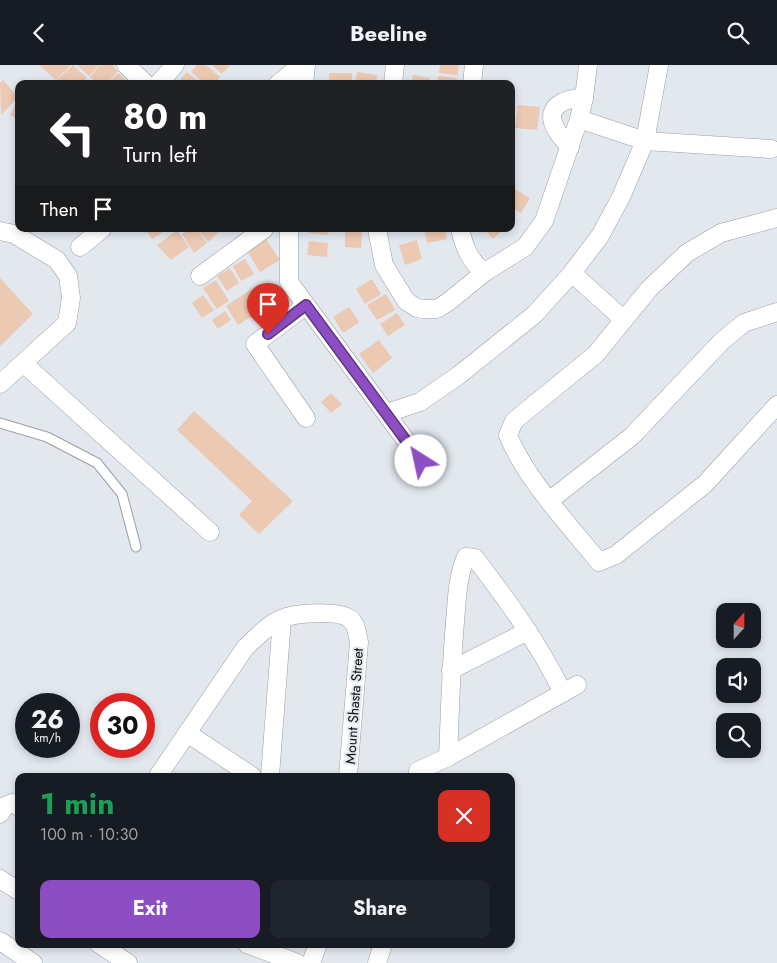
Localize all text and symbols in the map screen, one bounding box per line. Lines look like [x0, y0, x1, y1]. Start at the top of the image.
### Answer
text: Beeline [350, 17, 427, 49]
icon: back [25, 19, 53, 47]
icon: search [724, 19, 752, 47]
text: 80 m [123, 92, 207, 142]
icon: left [40, 100, 105, 165]
text: Turn left [123, 138, 197, 170]
icon: arrive [89, 195, 117, 223]
text: Then [40, 196, 79, 223]
pin [247, 283, 289, 334]
icon: arrive [254, 290, 282, 318]
position arrow [394, 434, 446, 486]
north arrow [716, 603, 761, 647]
map controls [716, 603, 761, 758]
street label: Mount Shasta Street [340, 647, 368, 765]
button: sound [716, 658, 761, 703]
speed limit sign: 30 [90, 693, 155, 758]
text: 26 [31, 701, 64, 737]
button: search [716, 713, 761, 758]
text: km/h [34, 729, 61, 747]
text: 1 min [40, 782, 114, 825]
button: close [438, 790, 490, 842]
text: 100 m · 10:30 [40, 823, 138, 846]
button: Exit [40, 880, 260, 938]
button: Share [270, 880, 490, 938]

